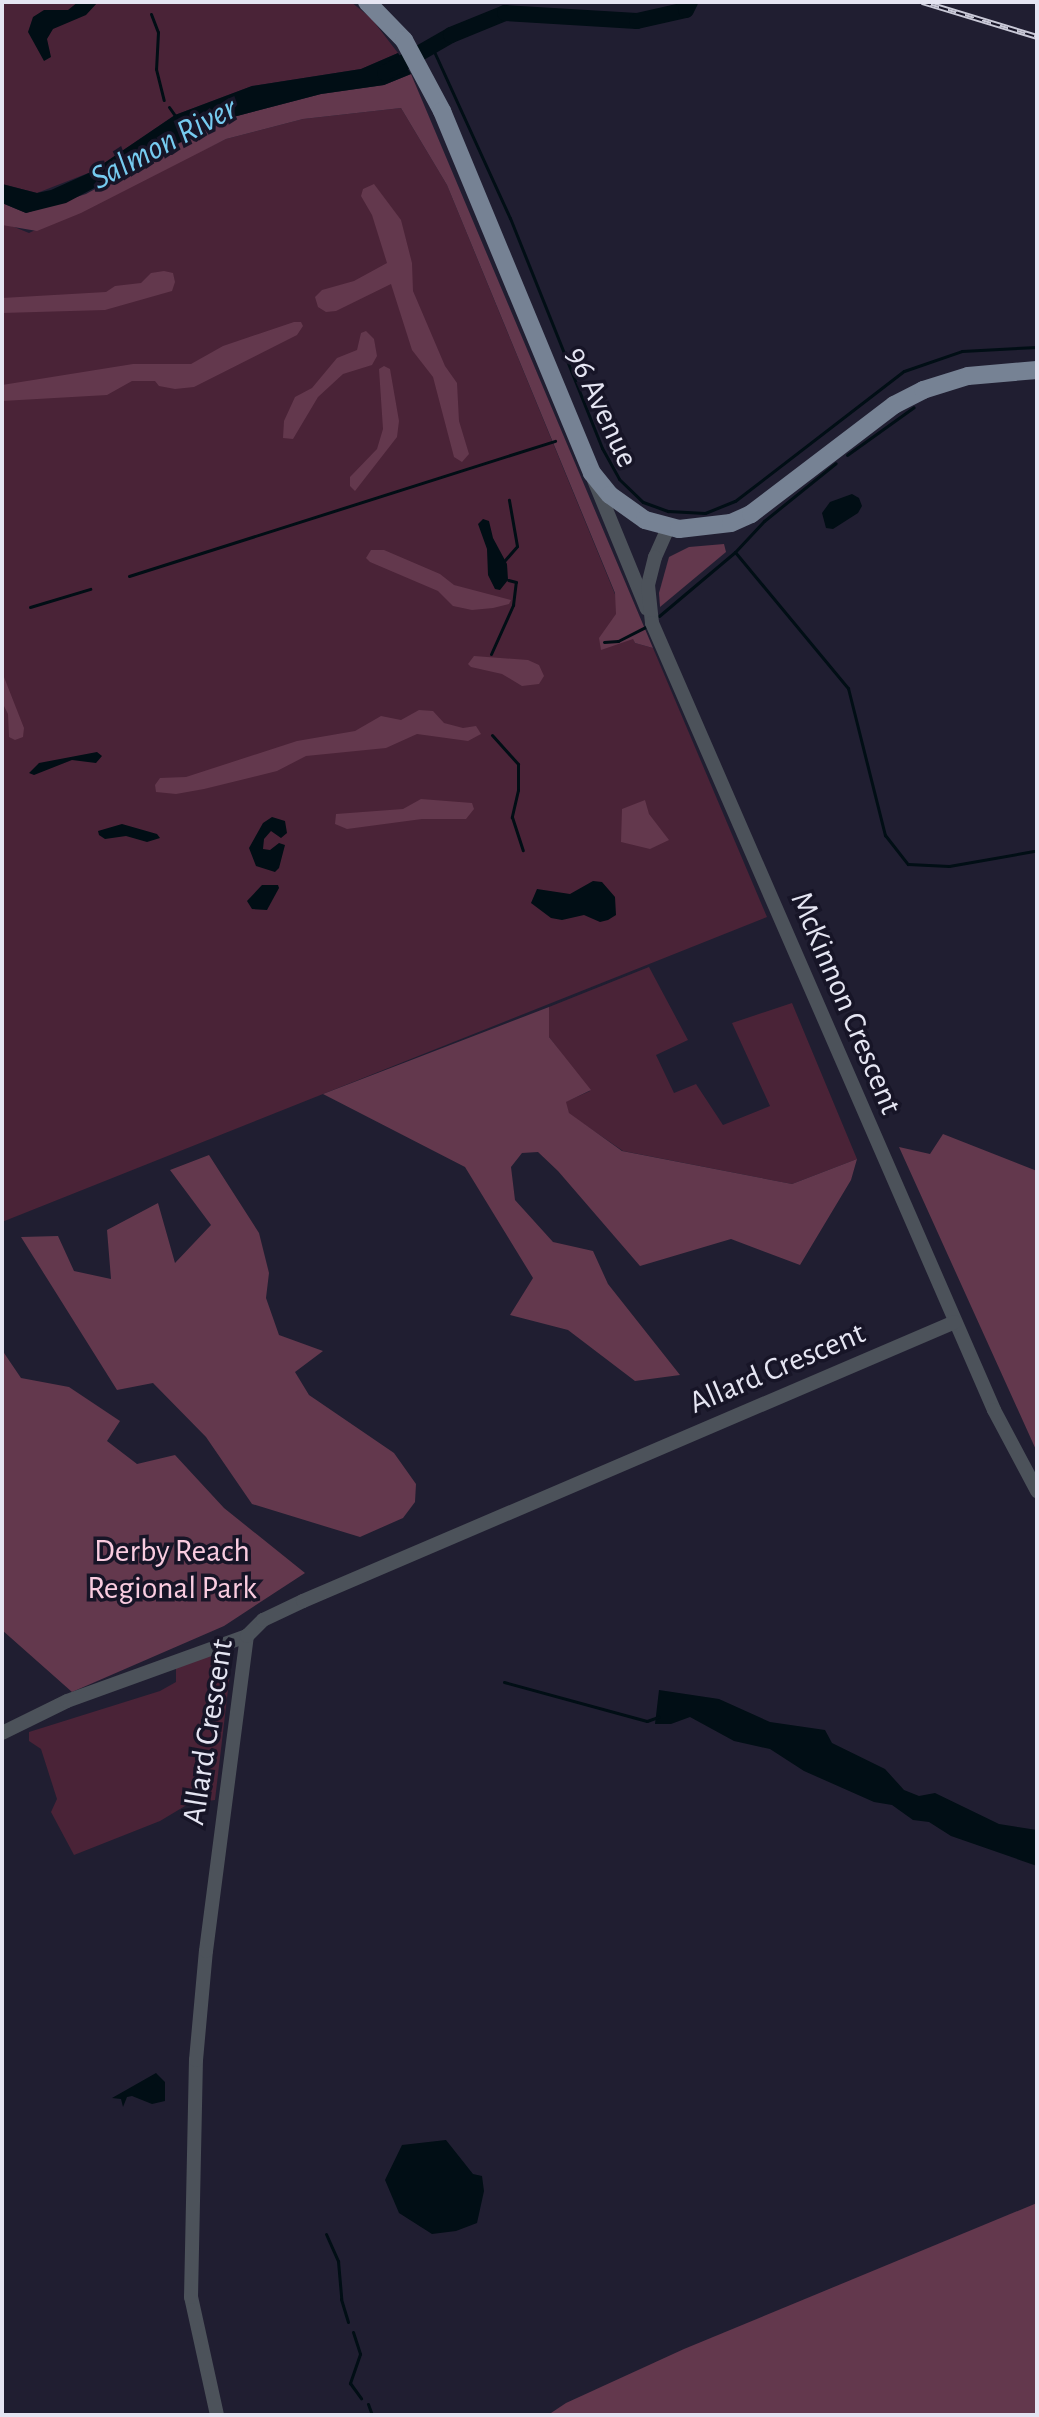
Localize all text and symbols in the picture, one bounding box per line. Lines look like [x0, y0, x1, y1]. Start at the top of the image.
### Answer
water label: Salmon River [84, 88, 244, 200]
street label: 96 Avenue [557, 341, 647, 473]
street label: McKinnon Crescent [782, 886, 910, 1120]
street label: Allard Crescent [683, 1314, 871, 1422]
park label: Derby Reach Regional Park [87, 1533, 257, 1608]
street label: Allard Crescent [174, 1636, 242, 1828]

